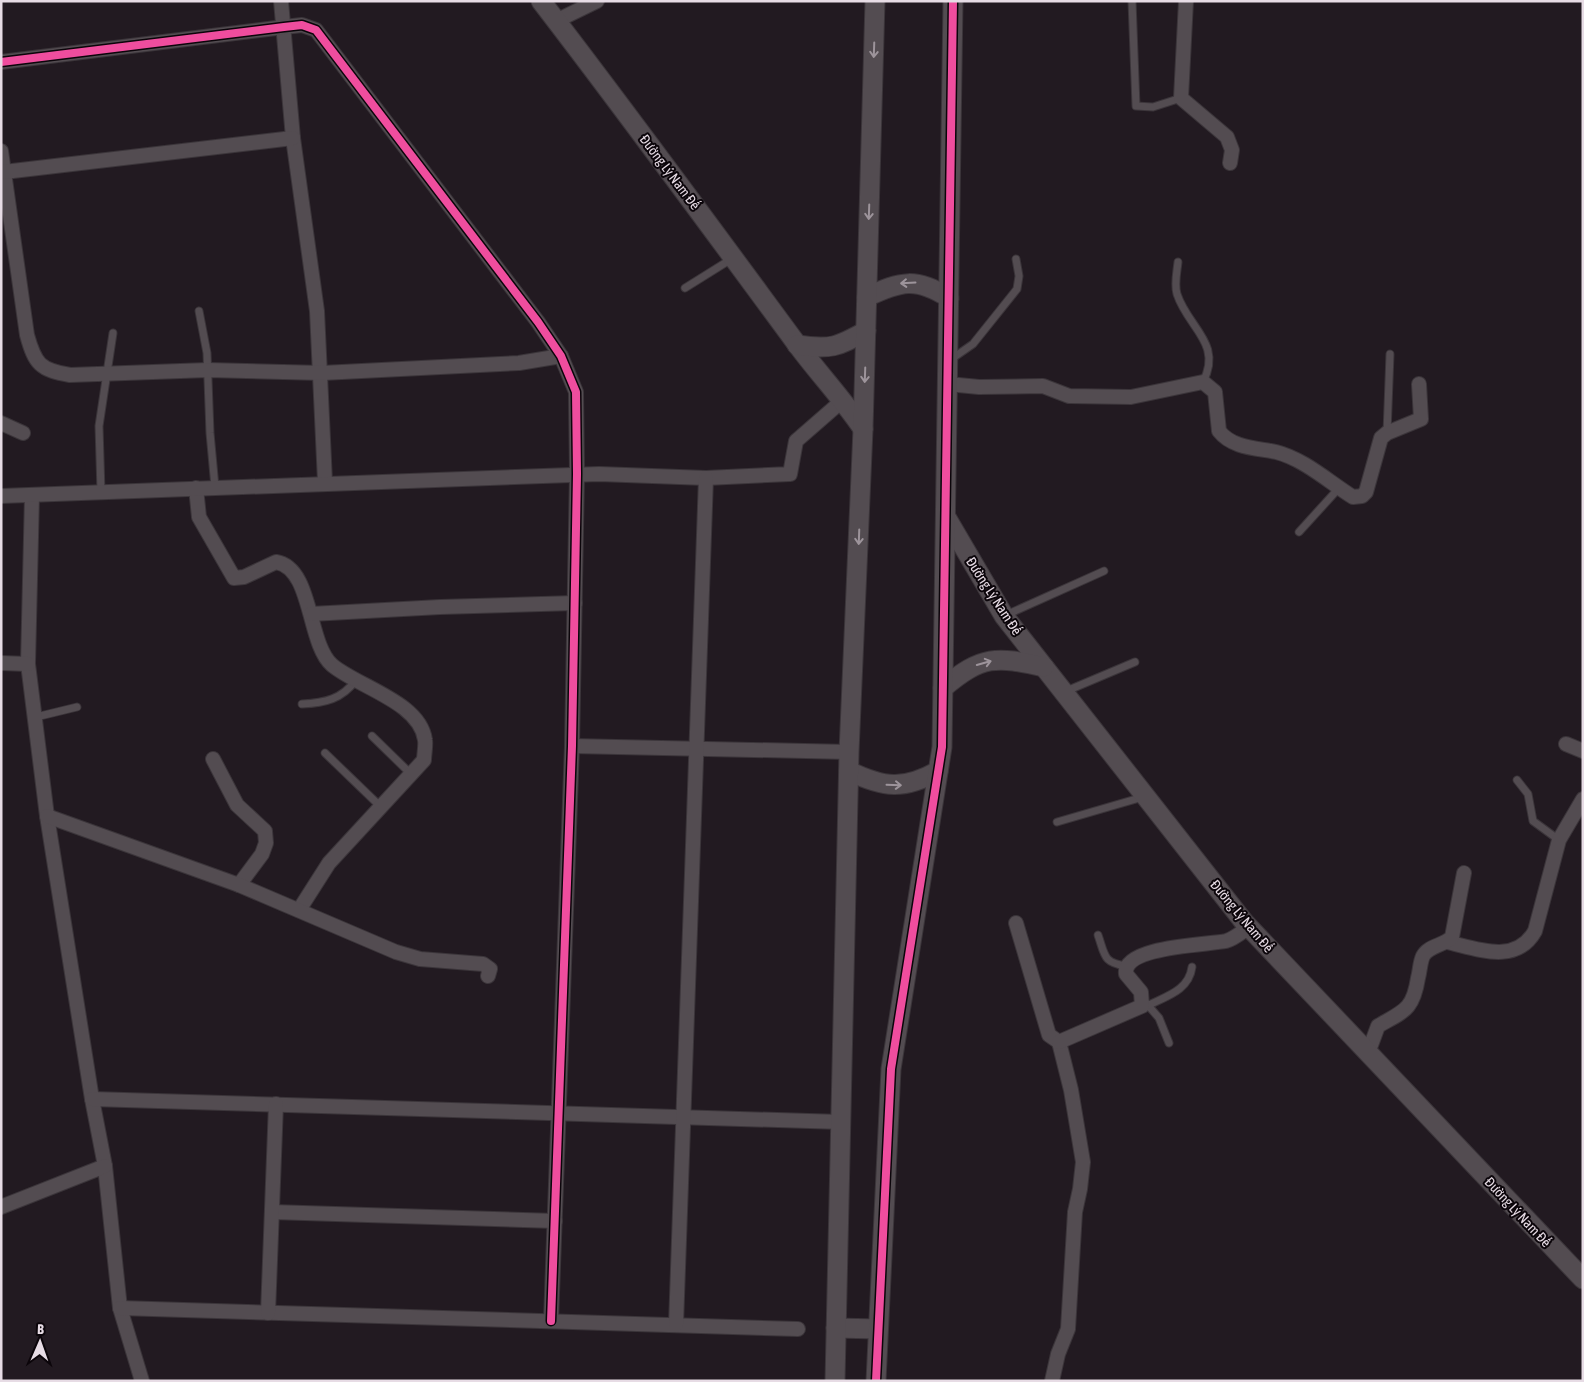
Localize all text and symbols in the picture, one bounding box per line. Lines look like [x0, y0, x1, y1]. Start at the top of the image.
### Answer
one-way arrow [869, 42, 879, 58]
street label: Đường Lý Nam Đế [637, 131, 704, 213]
one-way arrow [865, 204, 874, 220]
one-way arrow [901, 279, 917, 288]
one-way arrow [860, 366, 870, 383]
one-way arrow [854, 529, 863, 545]
street label: Đường Lý Nam Đế [963, 554, 1026, 638]
one-way arrow [975, 657, 991, 667]
one-way arrow [886, 780, 902, 789]
street label: Đường Lý Nam Đế [1207, 876, 1278, 955]
street label: Đường Lý Nam Đế [1482, 1173, 1555, 1250]
north arrow [15, 1317, 65, 1367]
text: B [37, 1321, 44, 1337]

